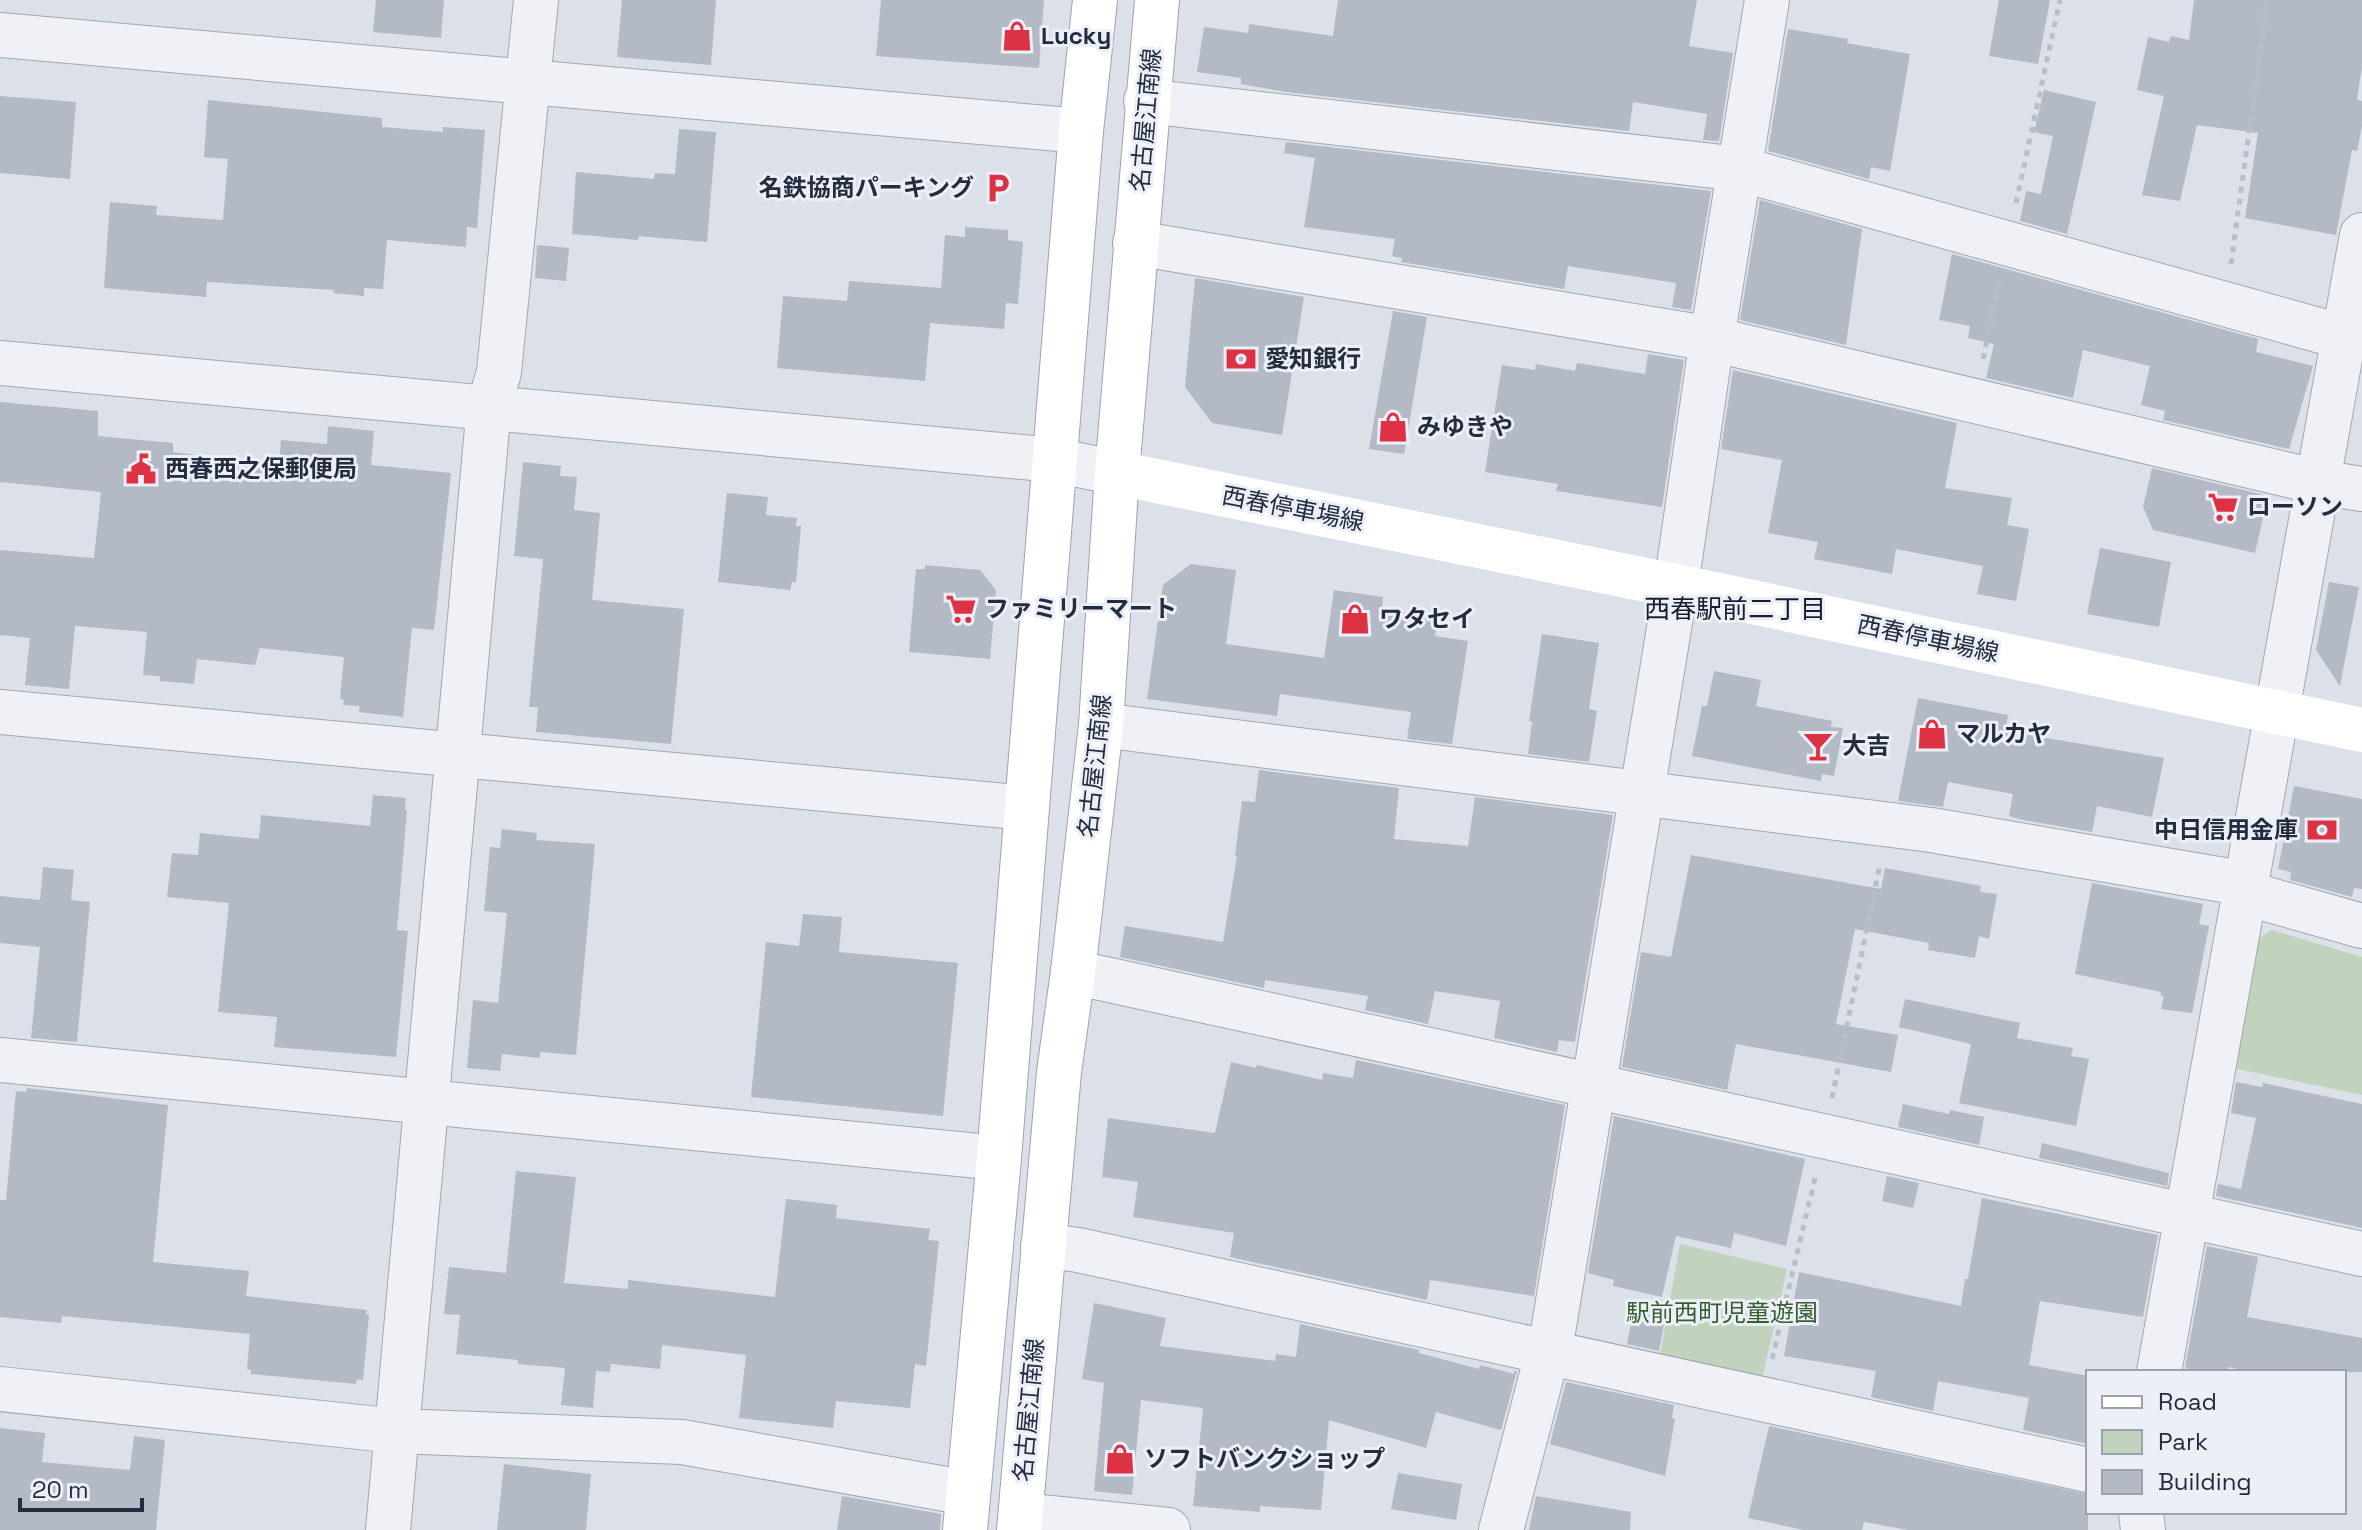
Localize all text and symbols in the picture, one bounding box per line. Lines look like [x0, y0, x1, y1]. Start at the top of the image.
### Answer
shop icon: Lucky [1000, 19, 1034, 53]
place label: Lucky [1041, 20, 1111, 51]
street label: 名古屋江南線 [1124, 47, 1167, 193]
parking icon: 名鉄協商パーキング [981, 171, 1015, 205]
place label: 名鉄協商パーキング [759, 172, 974, 203]
bank icon: 愛知銀行 [1224, 342, 1258, 376]
place label: 愛知銀行 [1265, 343, 1361, 374]
shop icon: みゆきや [1376, 410, 1410, 444]
place label: みゆきや [1417, 411, 1513, 442]
public building icon: 西春西之保郵便局 [124, 452, 158, 486]
place label: 西春西之保郵便局 [165, 453, 357, 484]
street label: 西春停車場線 [1219, 480, 1367, 537]
supermarket icon: ローソン [2206, 490, 2240, 524]
place label: ローソン [2247, 491, 2343, 522]
supermarket icon: ファミリーマート [944, 592, 978, 626]
district label: 西春駅前二丁目 [1644, 592, 1826, 626]
place label: ファミリーマート [985, 593, 1177, 624]
shop icon: ワタセイ [1338, 602, 1372, 636]
place label: ワタセイ [1379, 603, 1475, 634]
street label: 西春停車場線 [1854, 608, 2002, 669]
street label: 名古屋江南線 [1072, 693, 1117, 839]
shop icon: マルカヤ [1915, 717, 1949, 751]
place label: マルカヤ [1956, 718, 2051, 749]
bar icon: 大吉 [1801, 729, 1835, 763]
place label: 大吉 [1842, 730, 1890, 761]
bank icon: 中日信用金庫 [2305, 813, 2339, 847]
place label: 中日信用金庫 [2154, 814, 2298, 845]
park label: 駅前西町児童遊園 [1626, 1297, 1818, 1328]
street label: 名古屋江南線 [1007, 1337, 1050, 1483]
legend [2086, 1370, 2346, 1514]
text: Road [2158, 1386, 2217, 1417]
text: Park [2158, 1426, 2208, 1457]
shop icon: ソフトバンクショップ [1103, 1442, 1137, 1476]
place label: ソフトバンクショップ [1144, 1443, 1385, 1474]
scale bar [20, 1462, 142, 1512]
text: Building [2158, 1466, 2252, 1497]
text: 20 m [32, 1474, 89, 1505]

